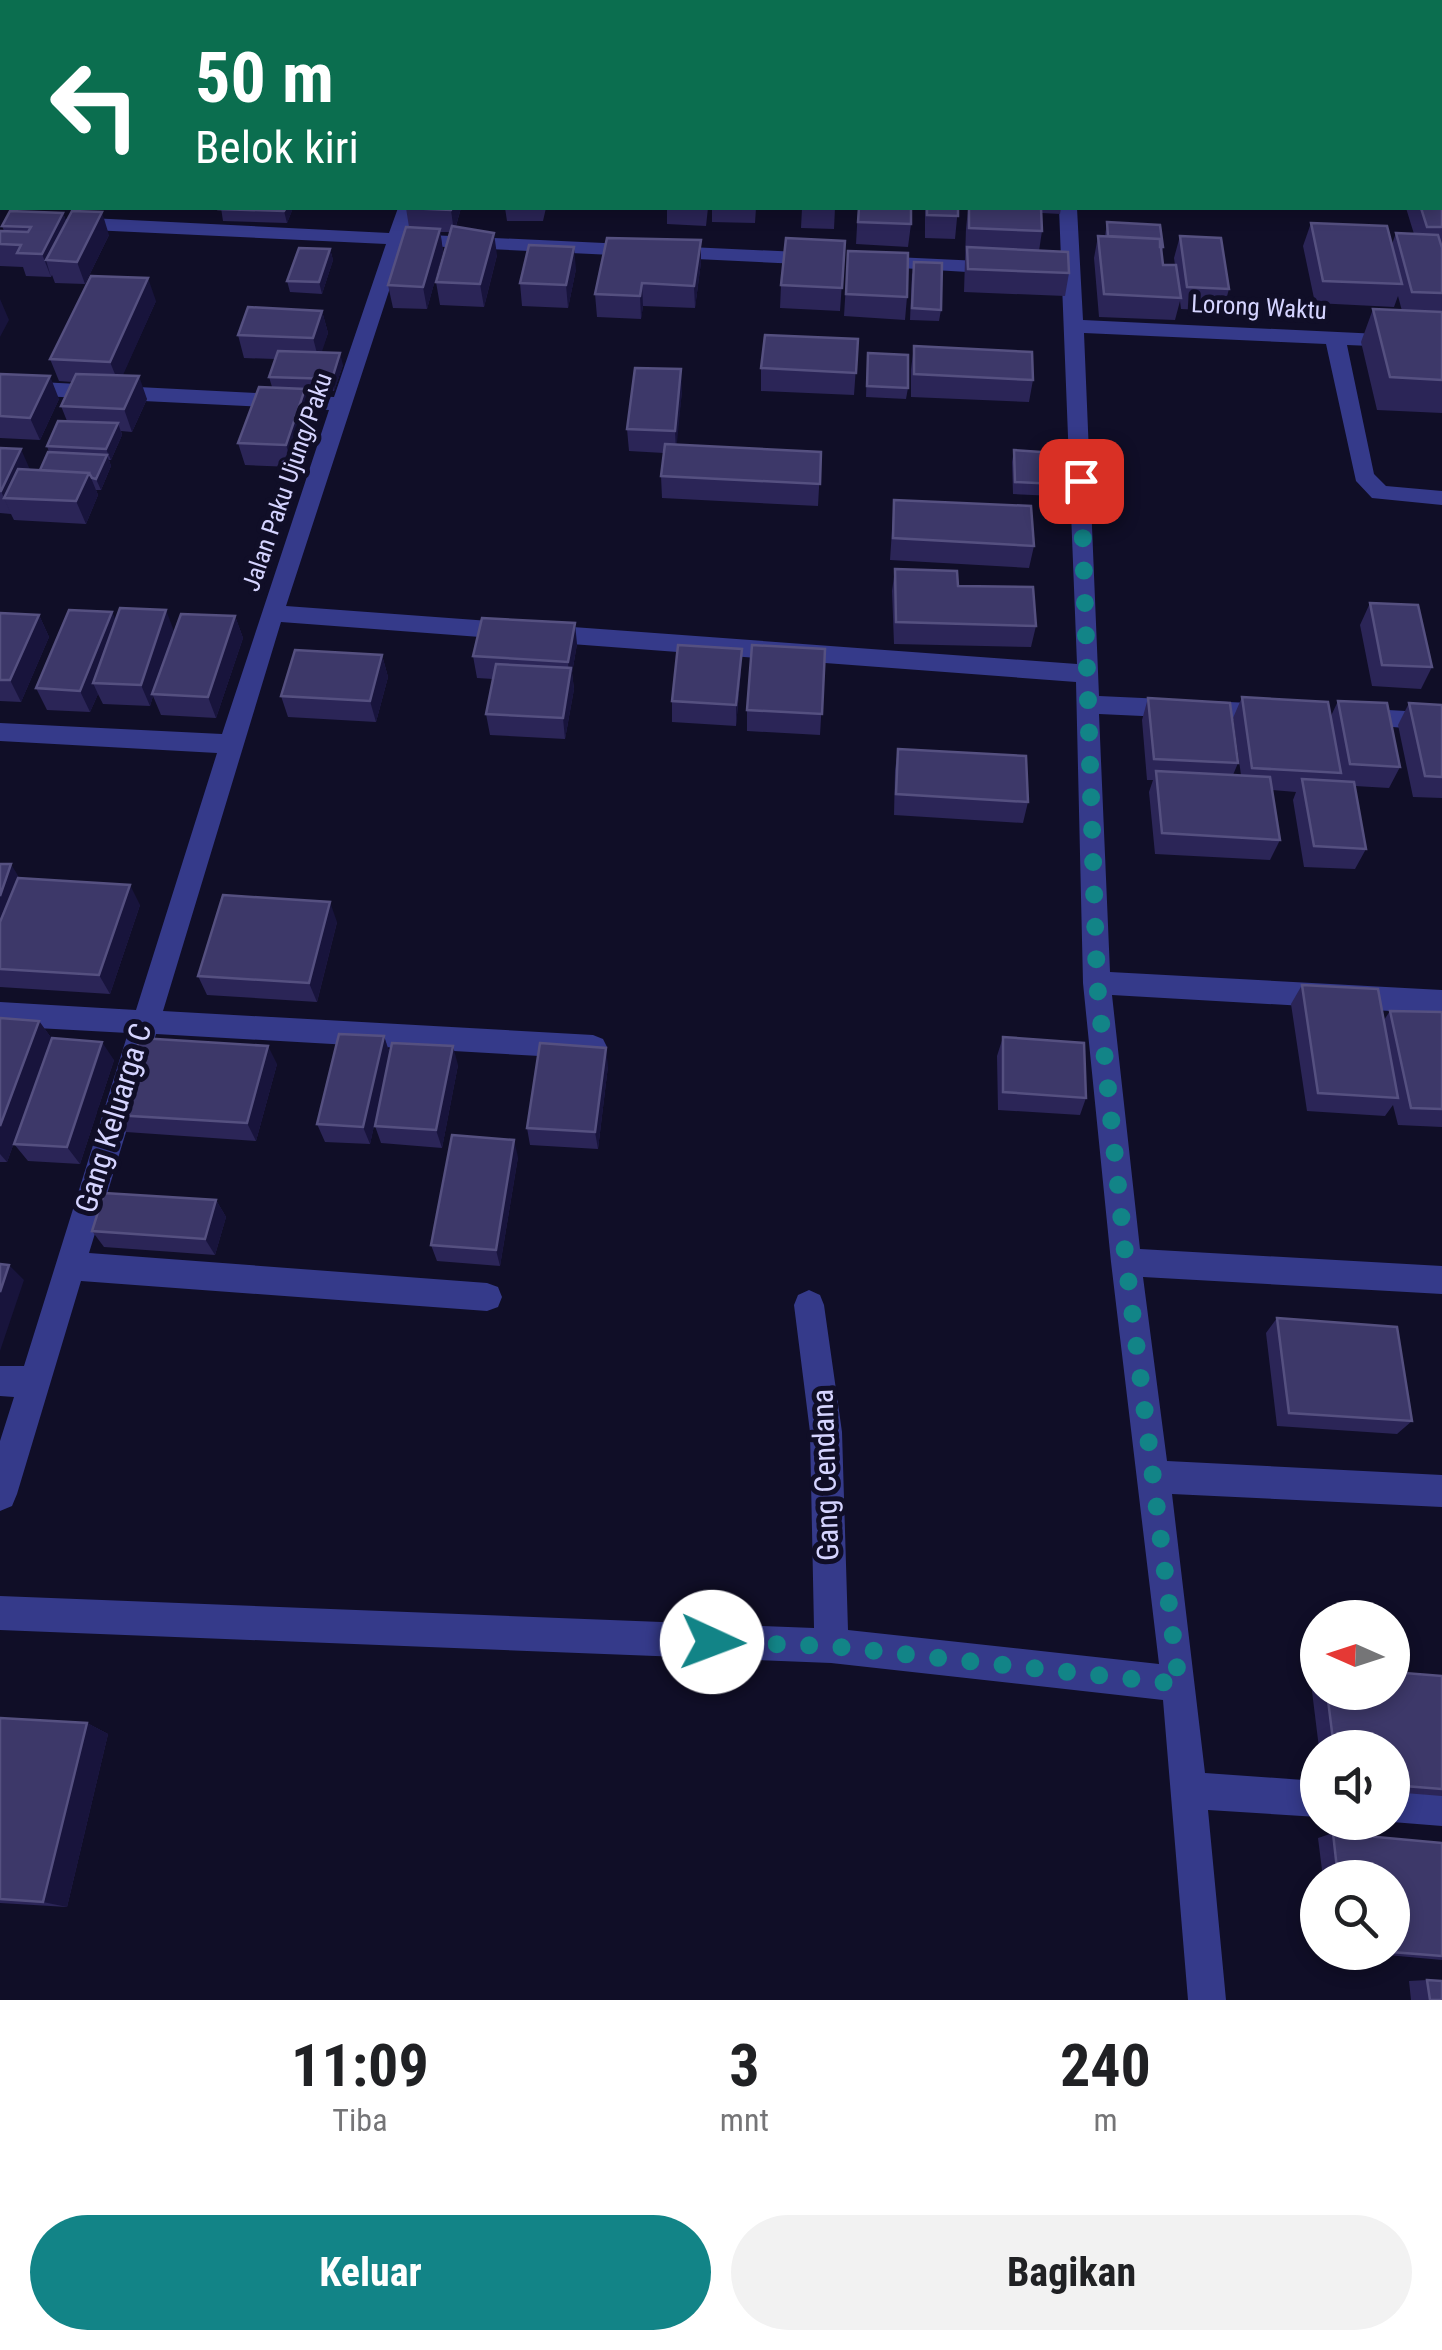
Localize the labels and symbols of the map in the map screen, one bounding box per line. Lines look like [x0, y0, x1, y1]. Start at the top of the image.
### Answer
street label: Lorong Waktu [1190, 289, 1328, 325]
street label: Jalan Paku Ujung/Paku [236, 369, 338, 595]
pin [1039, 439, 1124, 524]
street label: Gang Keluarga C [68, 1019, 158, 1217]
street label: Gang Cendana [805, 1388, 845, 1562]
position arrow [660, 1590, 764, 1694]
north arrow [1300, 1600, 1410, 1710]

